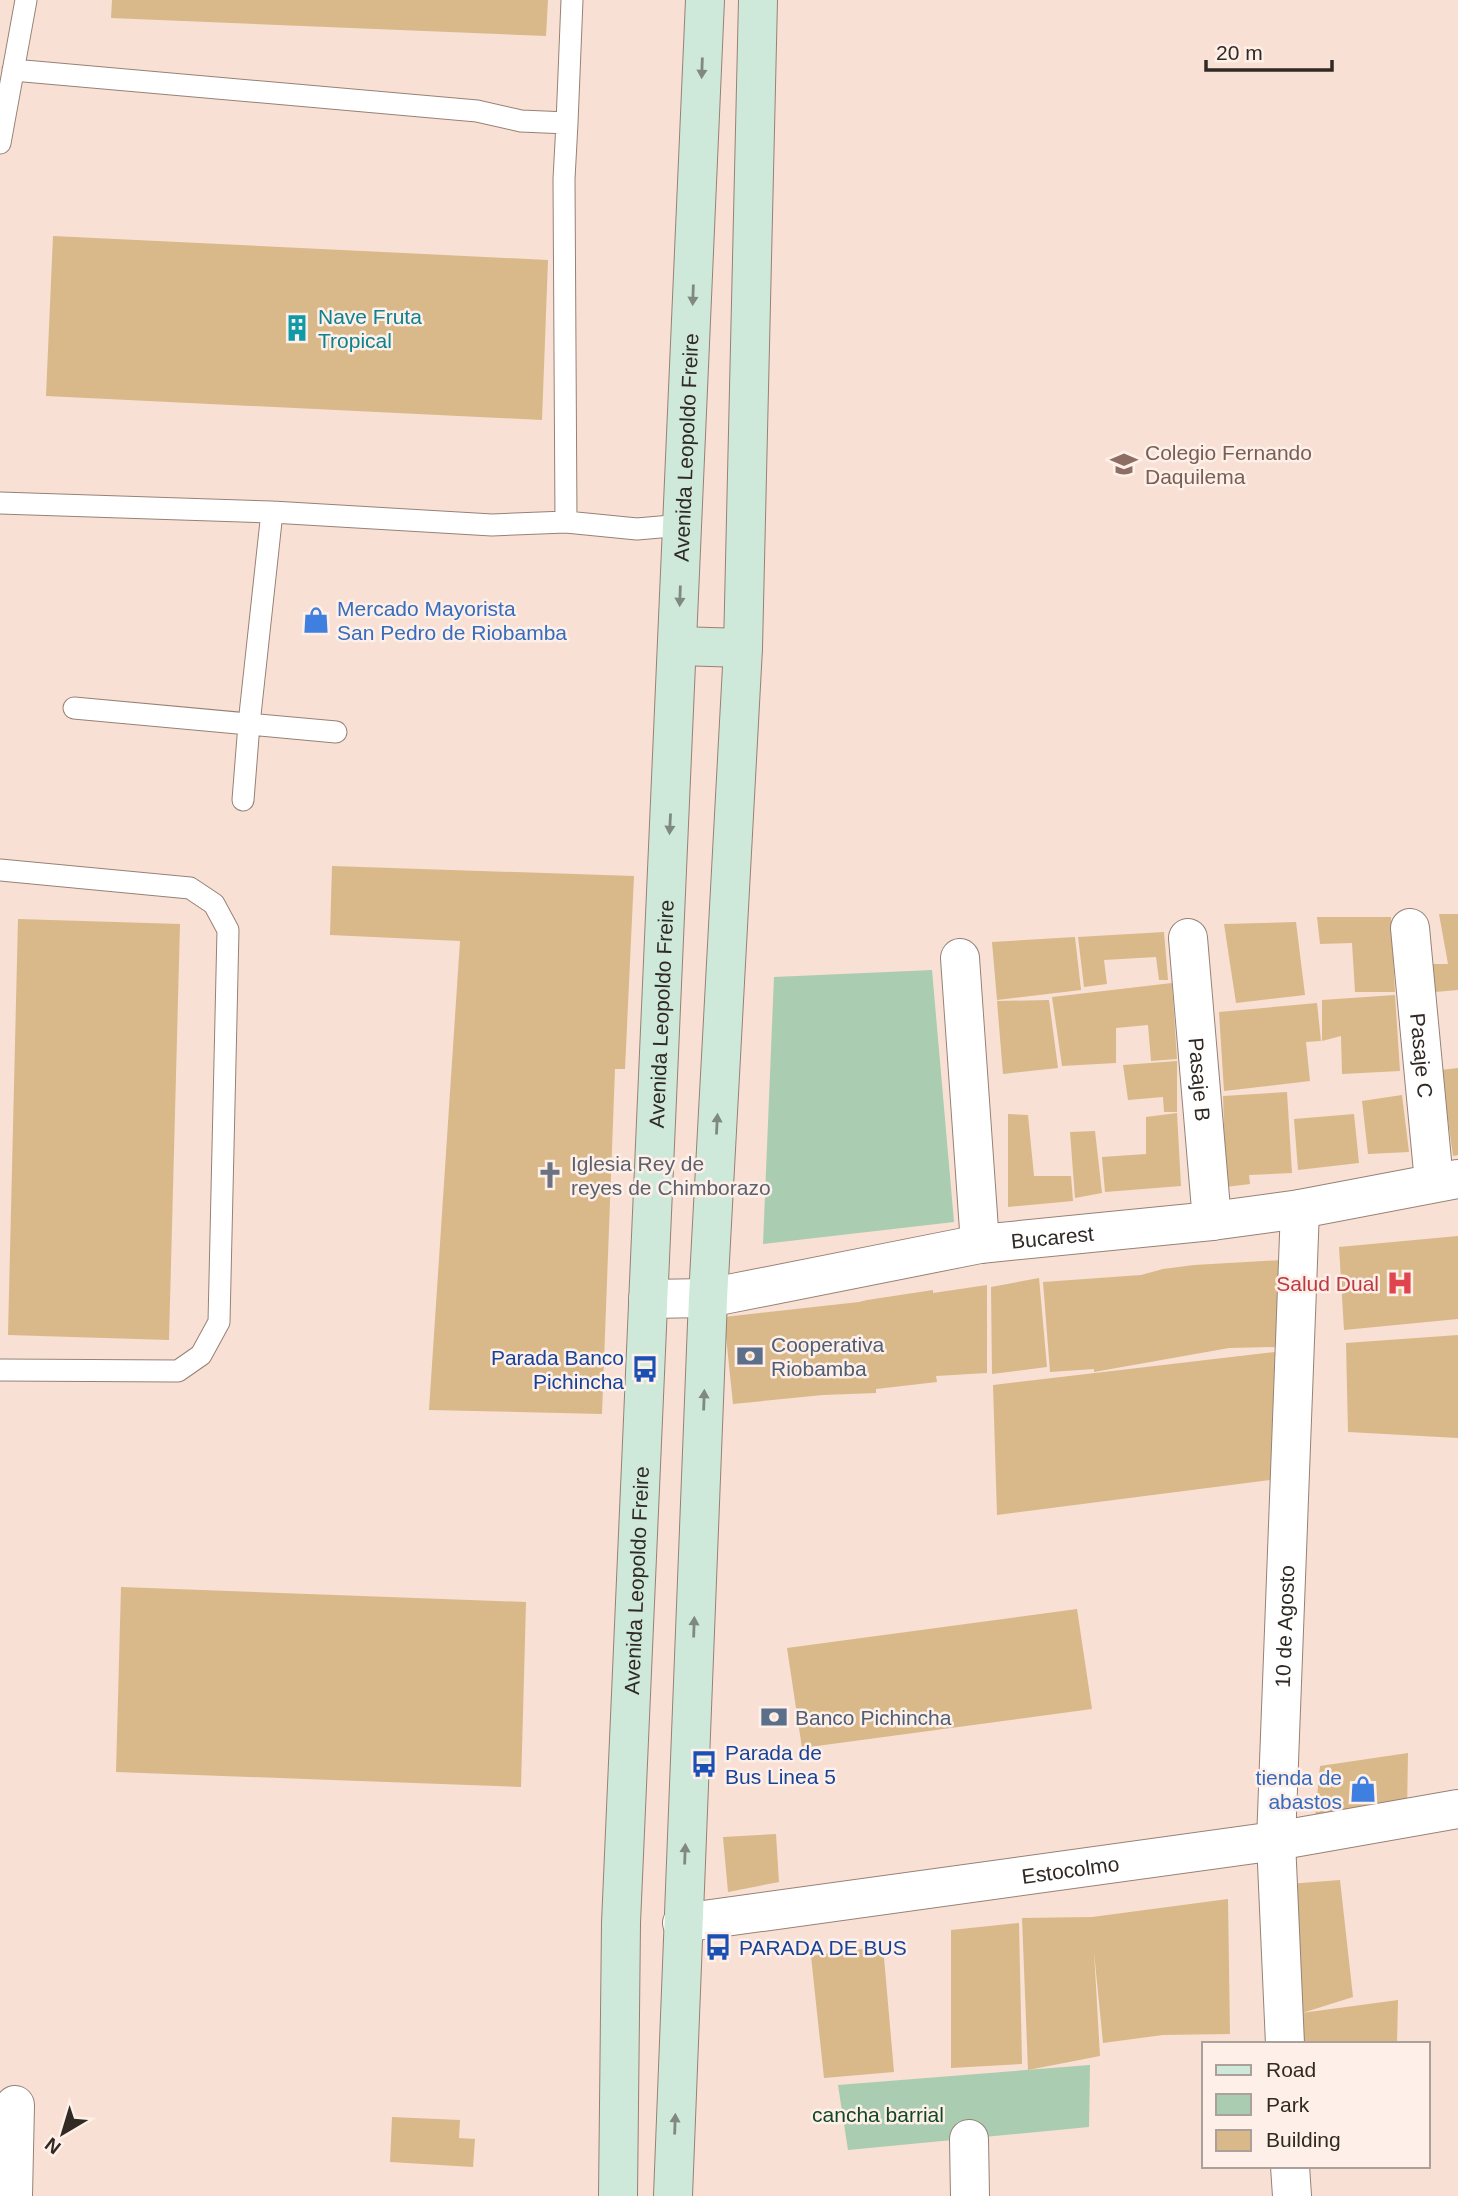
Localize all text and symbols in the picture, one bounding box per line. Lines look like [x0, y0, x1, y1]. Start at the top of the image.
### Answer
scale bar [1206, 28, 1332, 72]
text: 20 m [1216, 41, 1263, 64]
one-way arrow [697, 57, 708, 79]
one-way arrow [687, 285, 698, 307]
place label: Nave Fruta Tropical [318, 305, 422, 352]
building icon: Nave Fruta Tropical [282, 313, 312, 343]
street label: Avenida Leopoldo Freire [669, 333, 702, 562]
place label: Colegio Fernando Daquilema [1145, 441, 1312, 488]
school or university icon: Colegio Fernando Daquilema [1109, 449, 1139, 479]
one-way arrow [675, 585, 686, 607]
place label: Mercado Mayorista San Pedro de Riobamba [337, 597, 567, 644]
shop icon: Mercado Mayorista San Pedro de Riobamba [301, 605, 331, 635]
one-way arrow [664, 813, 675, 835]
street label: Avenida Leopoldo Freire [644, 899, 677, 1129]
street label: Pasaje C [1407, 1012, 1438, 1099]
street label: Pasaje B [1185, 1037, 1215, 1122]
one-way arrow [712, 1112, 723, 1134]
place label: Iglesia Rey de reyes de Chimborazo [571, 1152, 771, 1199]
church icon: Iglesia Rey de reyes de Chimborazo [535, 1160, 565, 1190]
street label: Bucarest [1010, 1221, 1095, 1252]
hospital icon: Salud Dual [1385, 1268, 1415, 1298]
place label: Salud Dual [1276, 1272, 1379, 1295]
place label: Cooperativa Riobamba [771, 1333, 885, 1380]
bank icon: Cooperativa Riobamba [735, 1341, 765, 1371]
place label: Parada Banco Pichincha [491, 1346, 624, 1393]
bus stop icon: Parada Banco Pichincha [630, 1354, 660, 1384]
one-way arrow [698, 1389, 709, 1411]
street label: Avenida Leopoldo Freire [619, 1466, 652, 1695]
street label: 10 de Agosto [1270, 1565, 1298, 1688]
one-way arrow [689, 1616, 700, 1638]
bank icon: Banco Pichincha [759, 1702, 789, 1732]
place label: Banco Pichincha [795, 1706, 952, 1729]
place label: Parada de Bus Linea 5 [725, 1741, 836, 1788]
bus stop icon: Parada de Bus Linea 5 [689, 1749, 719, 1779]
place label: tienda de abastos [1256, 1766, 1342, 1813]
shop icon: tienda de abastos [1348, 1774, 1378, 1804]
one-way arrow [680, 1843, 691, 1865]
street label: Estocolmo [1020, 1851, 1120, 1887]
bus stop icon: PARADA DE BUS [703, 1932, 733, 1962]
place label: PARADA DE BUS [739, 1936, 907, 1959]
legend [1202, 2042, 1430, 2168]
text: Road [1266, 2058, 1316, 2081]
text: Park [1266, 2093, 1310, 2116]
north arrow [28, 2098, 98, 2168]
park label: cancha barrial [812, 2103, 944, 2126]
one-way arrow [670, 2112, 681, 2134]
text: Building [1266, 2128, 1341, 2151]
text: N [41, 2134, 65, 2159]

